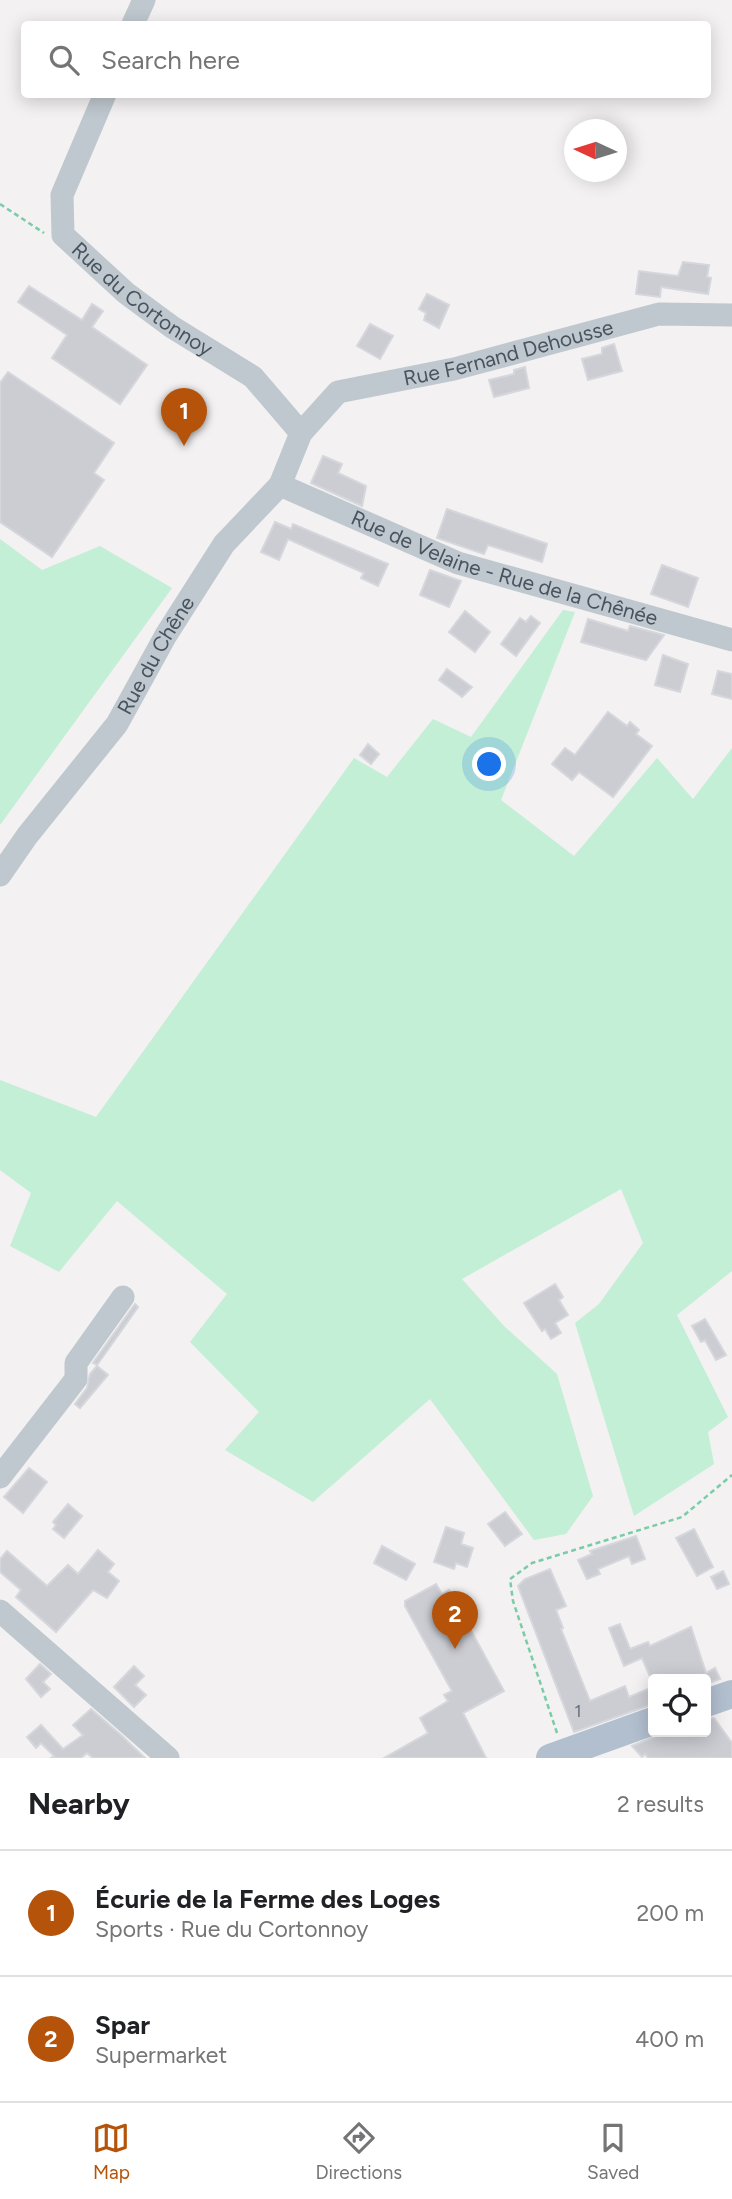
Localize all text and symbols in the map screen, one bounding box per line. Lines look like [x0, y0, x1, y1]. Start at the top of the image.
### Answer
search box [21, 21, 711, 98]
icon: search [45, 41, 83, 79]
text: Search here [101, 44, 240, 76]
north arrow [564, 119, 627, 182]
street label: Rue du Cortonnoy [67, 237, 217, 361]
street label: Rue Fernand Dehousse [401, 314, 616, 391]
pin: 1 [161, 388, 207, 446]
street label: Rue de Velaine - Rue de la Chênée [347, 505, 661, 631]
street label: Rue du Chêne [112, 591, 199, 719]
your location [472, 747, 506, 781]
pin: 2 [432, 1591, 478, 1649]
map controls [648, 1674, 711, 1737]
button: locate [648, 1674, 711, 1737]
house number: 1 [574, 1700, 582, 1722]
text: Nearby [28, 1785, 130, 1822]
text: 2 results [617, 1790, 704, 1818]
text: Écurie de la Ferme des Loges [95, 1883, 440, 1915]
text: 1 [46, 1899, 56, 1927]
text: 200 m [636, 1899, 704, 1927]
text: Sports · Rue du Cortonnoy [95, 1915, 368, 1943]
text: Spar [95, 2009, 150, 2041]
text: 2 [44, 2025, 58, 2053]
text: 400 m [635, 2025, 704, 2053]
text: Supermarket [95, 2041, 227, 2069]
tab: Map [92, 2119, 130, 2184]
tab: Directions [315, 2119, 402, 2184]
tab: Saved [587, 2119, 639, 2184]

